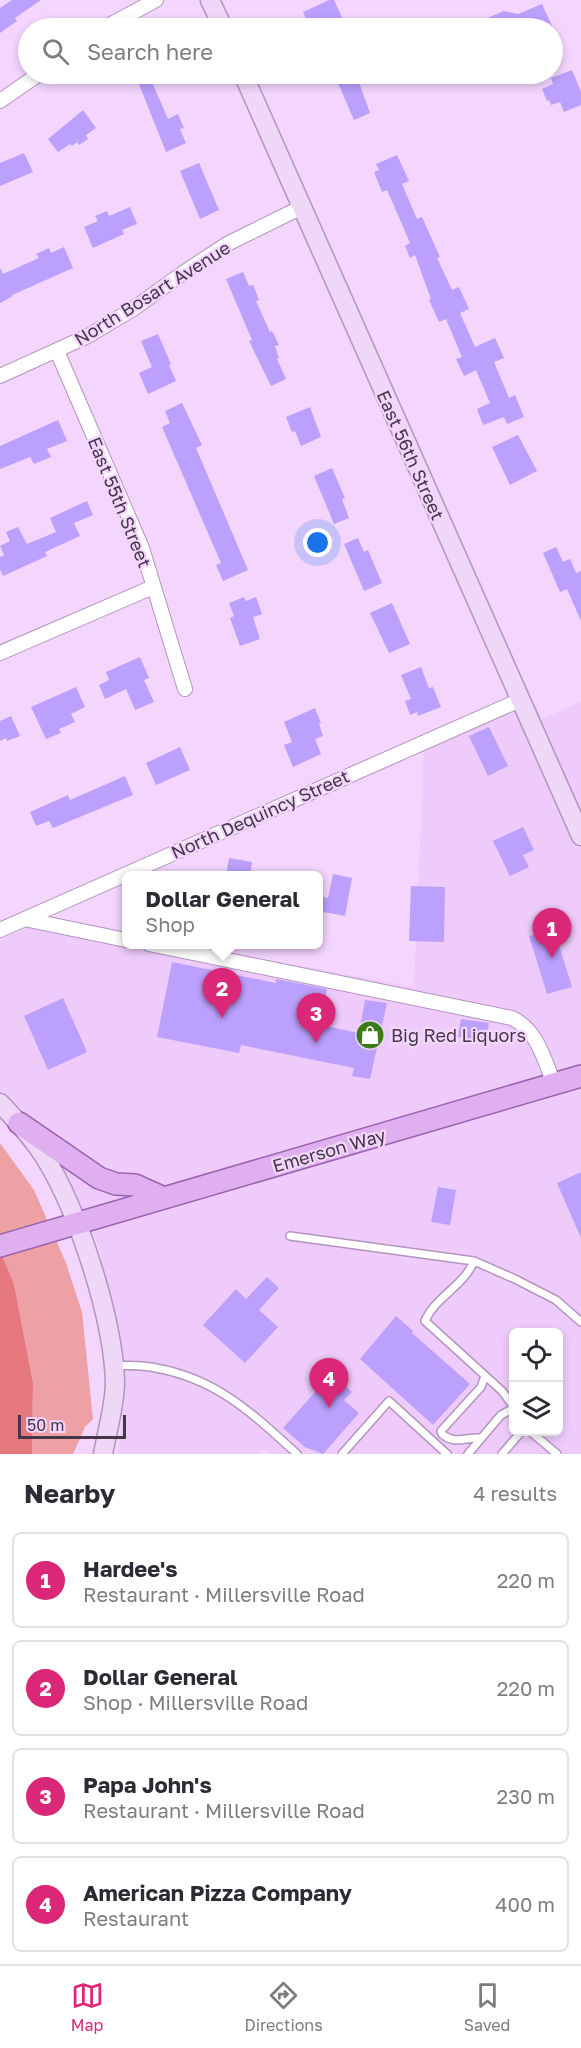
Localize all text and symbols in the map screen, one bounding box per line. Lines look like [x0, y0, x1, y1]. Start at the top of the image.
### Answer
search box [18, 18, 563, 84]
icon: search [39, 35, 72, 68]
text: Search here [87, 38, 213, 65]
street label: North Bosart Avenue [70, 236, 234, 350]
street label: East 56th Street [373, 387, 449, 523]
street label: East 55th Street [84, 433, 156, 571]
your location [303, 528, 332, 557]
street label: North Dequincy Street [167, 765, 353, 863]
popup [122, 871, 323, 949]
text: Dollar General [145, 885, 300, 912]
pin: 1 [532, 908, 572, 958]
text: Shop [145, 912, 195, 936]
pin: 2 [202, 968, 242, 1018]
pin: 3 [296, 994, 336, 1043]
shop icon: Big Red Liquors [354, 1019, 386, 1051]
place label: Big Red Liquors [391, 1024, 526, 1046]
street label: Emerson Way [270, 1123, 388, 1177]
map controls [509, 1328, 563, 1436]
button: locate [509, 1328, 563, 1382]
pin: 4 [310, 1358, 348, 1408]
button: layers [509, 1382, 563, 1436]
scale bar [18, 1412, 126, 1440]
text: 50 m [27, 1415, 64, 1435]
text: Nearby [24, 1478, 115, 1509]
text: 4 results [473, 1481, 557, 1505]
text: Hardee's [83, 1555, 178, 1582]
text: 1 [40, 1568, 51, 1592]
text: 220 m [497, 1568, 555, 1592]
text: Restaurant · Millersville Road [83, 1582, 365, 1606]
text: Dollar General [83, 1663, 237, 1690]
text: 2 [39, 1676, 52, 1700]
text: 220 m [497, 1676, 555, 1700]
text: Shop · Millersville Road [83, 1690, 308, 1714]
text: Papa John's [83, 1771, 212, 1798]
text: 3 [39, 1784, 52, 1808]
text: 230 m [497, 1784, 555, 1808]
text: Restaurant · Millersville Road [83, 1798, 365, 1822]
text: American Pizza Company [83, 1879, 352, 1906]
text: 4 [39, 1892, 52, 1916]
text: 400 m [495, 1892, 555, 1916]
text: Restaurant [83, 1906, 189, 1930]
tab: Map [71, 1979, 104, 2035]
tab: Directions [245, 1979, 323, 2035]
tab: Saved [464, 1979, 510, 2035]

